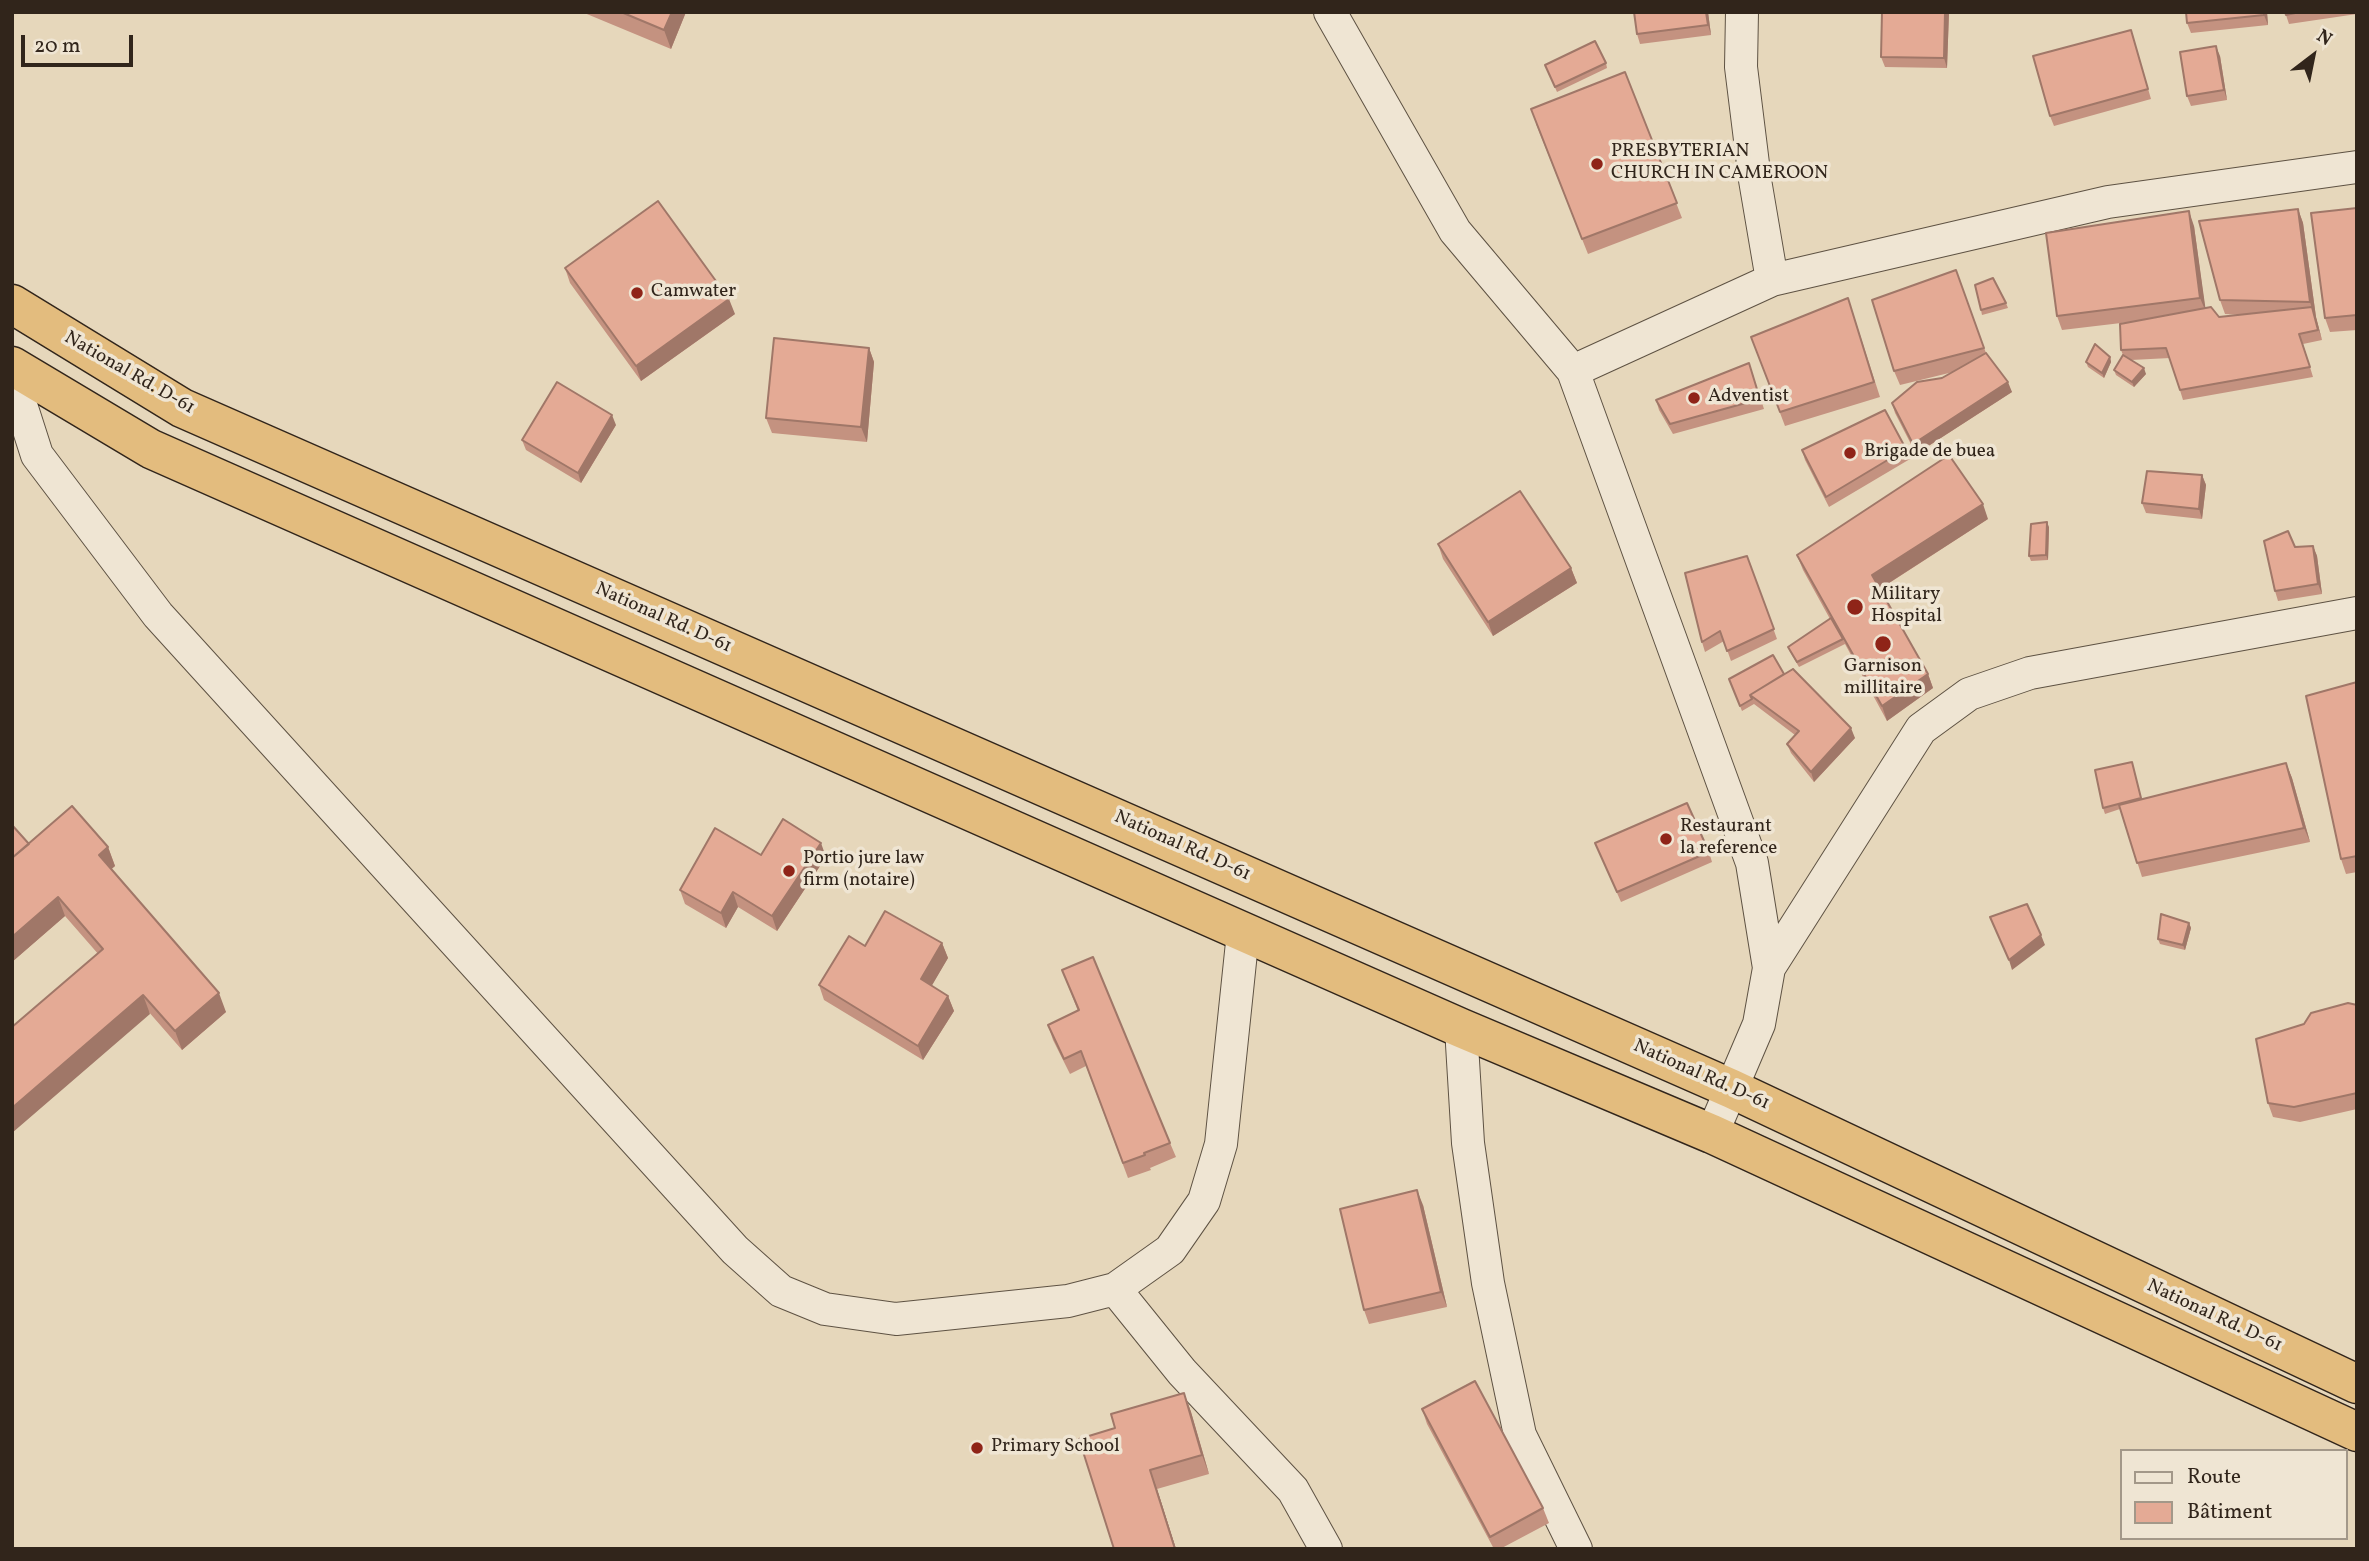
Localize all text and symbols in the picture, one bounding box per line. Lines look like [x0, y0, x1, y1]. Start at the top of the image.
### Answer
scale bar [24, 21, 136, 65]
north arrow [2278, 21, 2348, 91]
text: N [2311, 24, 2337, 53]
text: 20 m [34, 32, 80, 61]
place label: PRESBYTERIAN CHURCH IN CAMEROON [1611, 142, 1828, 186]
marker: PRESBYTERIAN CHURCH IN CAMEROON [1589, 156, 1605, 172]
place label: Camwater [651, 282, 736, 304]
marker: Camwater [629, 285, 645, 301]
street label: National Rd. D-61 [60, 327, 198, 421]
place label: Adventist [1708, 387, 1789, 409]
marker: Adventist [1686, 390, 1702, 406]
place label: Brigade de buea [1864, 442, 1995, 464]
marker: Brigade de buea [1842, 445, 1858, 461]
street label: National Rd. D-61 [591, 579, 735, 659]
place label: Military Hospital [1871, 585, 1942, 629]
marker: Military Hospital [1845, 597, 1865, 617]
marker: Garnison millitaire [1873, 634, 1893, 654]
place label: Garnison millitaire [1844, 657, 1922, 701]
street label: National Rd. D-61 [1110, 807, 1254, 887]
place label: Restaurant la reference [1680, 817, 1777, 861]
marker: Restaurant la reference [1658, 831, 1674, 847]
place label: Portio jure law firm (notaire) [803, 849, 924, 893]
marker: Portio jure law firm (notaire) [781, 863, 797, 879]
street label: National Rd. D-61 [1629, 1036, 1773, 1116]
street label: National Rd. D-61 [2143, 1276, 2285, 1358]
place label: Primary School [991, 1437, 1120, 1459]
marker: Primary School [969, 1440, 985, 1456]
legend [2120, 1449, 2348, 1540]
text: Route [2187, 1463, 2241, 1492]
text: Bâtiment [2187, 1498, 2272, 1527]

